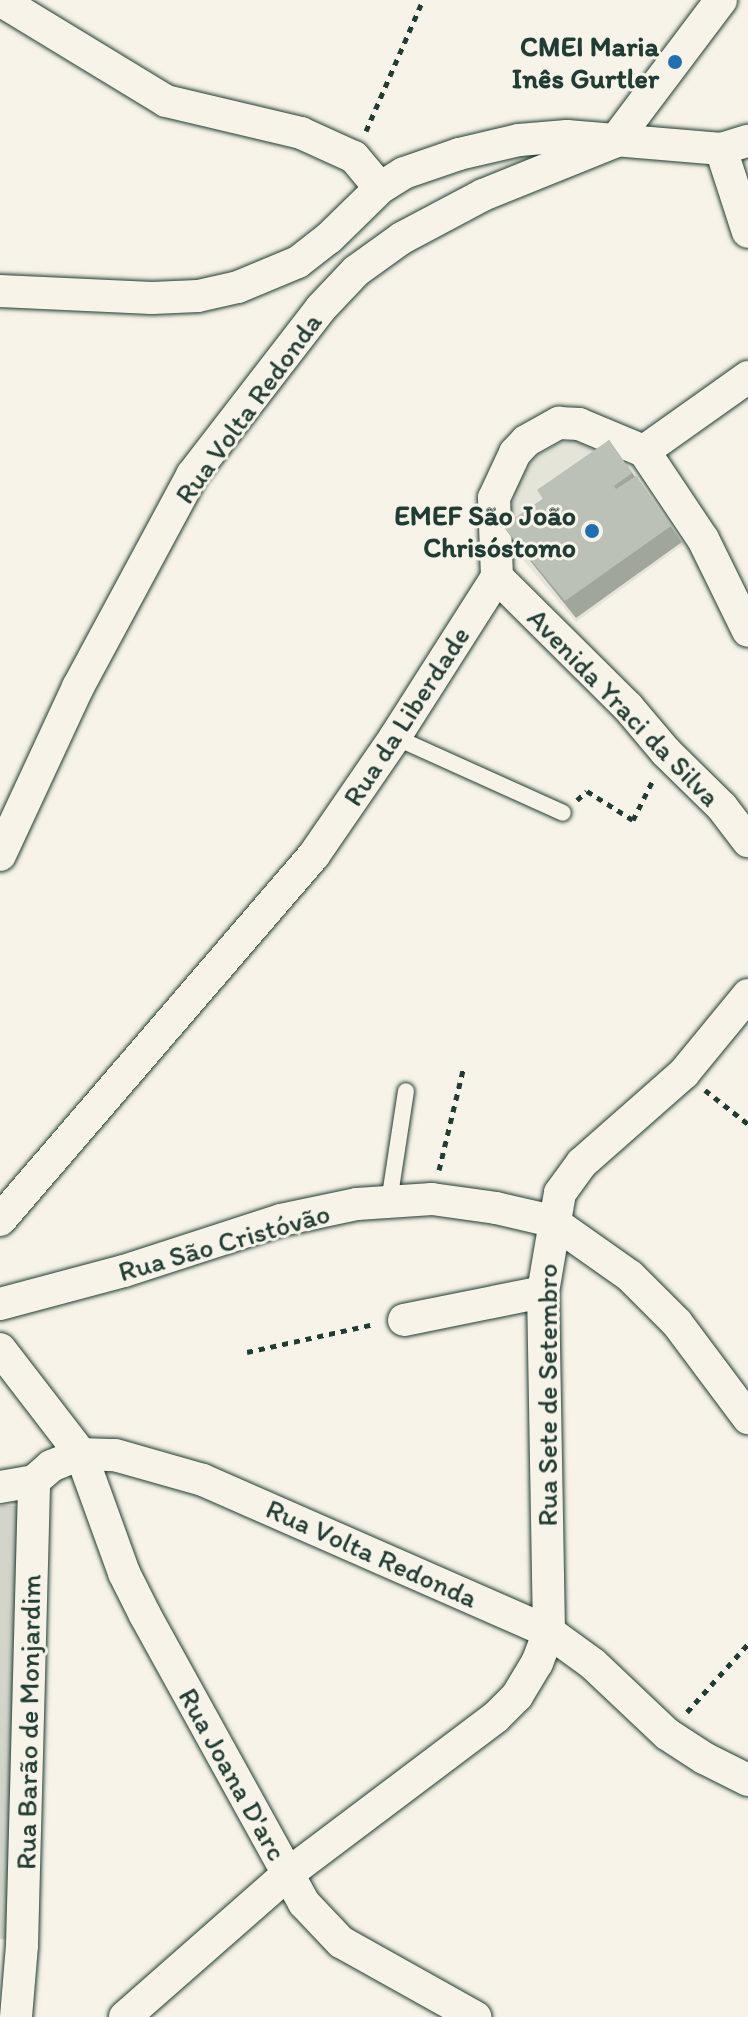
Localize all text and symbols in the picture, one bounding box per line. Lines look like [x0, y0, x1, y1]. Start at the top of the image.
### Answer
place label: CMEI Maria Inês Gurtler [512, 29, 659, 95]
marker: CMEI Maria Inês Gurtler [666, 53, 684, 71]
street label: Rua Volta Redonda [168, 307, 328, 509]
place label: EMEF São João Chrisóstomo [395, 498, 576, 564]
marker: EMEF São João Chrisóstomo [583, 522, 601, 540]
street label: Avenida Yraci da Silva [521, 601, 727, 813]
street label: Rua da Liberdade [336, 620, 476, 812]
street label: Rua São Cristóvão [114, 1196, 334, 1288]
street label: Rua Sete de Setembro [530, 1264, 564, 1526]
street label: Rua Volta Redonda [262, 1492, 482, 1614]
street label: Rua Barão de Monjardim [9, 1574, 47, 1870]
street label: Rua Joana D'arc [172, 1682, 294, 1866]

